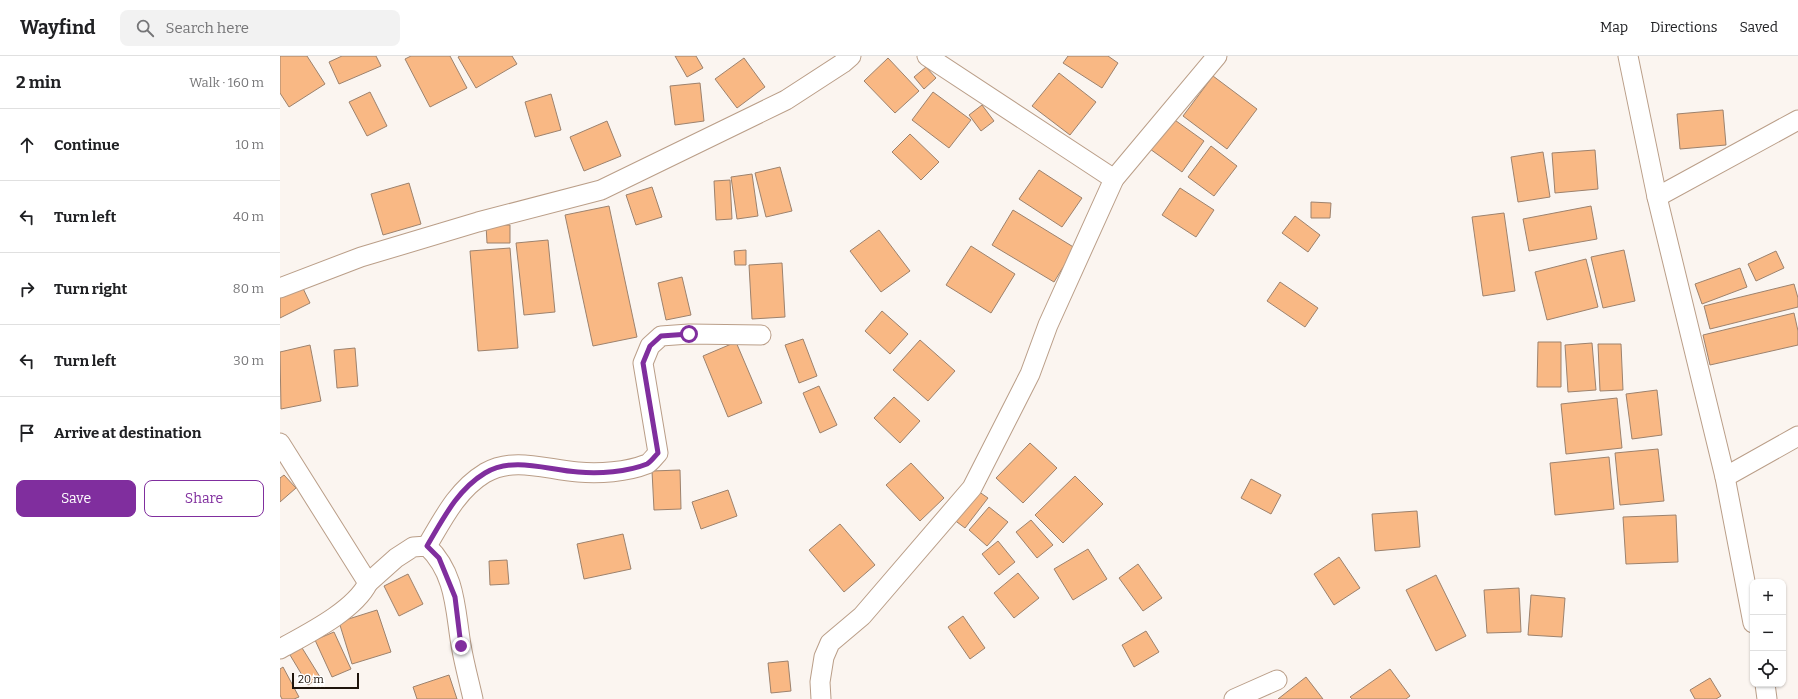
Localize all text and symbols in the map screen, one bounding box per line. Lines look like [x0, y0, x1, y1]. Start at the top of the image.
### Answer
search box [120, 10, 400, 46]
text: Wayfind [20, 16, 96, 39]
icon: search [134, 17, 156, 39]
text: Search here [166, 19, 249, 37]
text: Map [1600, 19, 1628, 36]
text: Directions [1650, 19, 1718, 36]
text: Saved [1740, 19, 1778, 36]
text: 2 min [16, 72, 61, 93]
text: Walk · 160 m [189, 75, 264, 90]
icon: ahead [16, 134, 38, 156]
text: Continue [54, 136, 120, 154]
text: 10 m [235, 137, 264, 152]
icon: left [16, 206, 38, 228]
text: Turn left [54, 208, 116, 226]
text: 40 m [233, 209, 264, 224]
icon: right [16, 278, 38, 300]
text: Turn right [54, 280, 127, 298]
text: 80 m [233, 281, 264, 296]
route start [680, 325, 698, 343]
icon: left [16, 350, 38, 372]
text: Turn left [54, 352, 116, 370]
text: 30 m [233, 353, 264, 368]
icon: arrive [16, 422, 38, 444]
text: Arrive at destination [54, 424, 201, 442]
button: Save [16, 480, 136, 517]
button: Share [144, 480, 264, 517]
map controls [1750, 579, 1786, 687]
button: + [1750, 579, 1786, 615]
button: − [1750, 615, 1786, 651]
route end [452, 637, 470, 655]
button: locate [1750, 651, 1786, 687]
scale bar [292, 671, 359, 690]
text: 20 m [298, 673, 324, 686]

